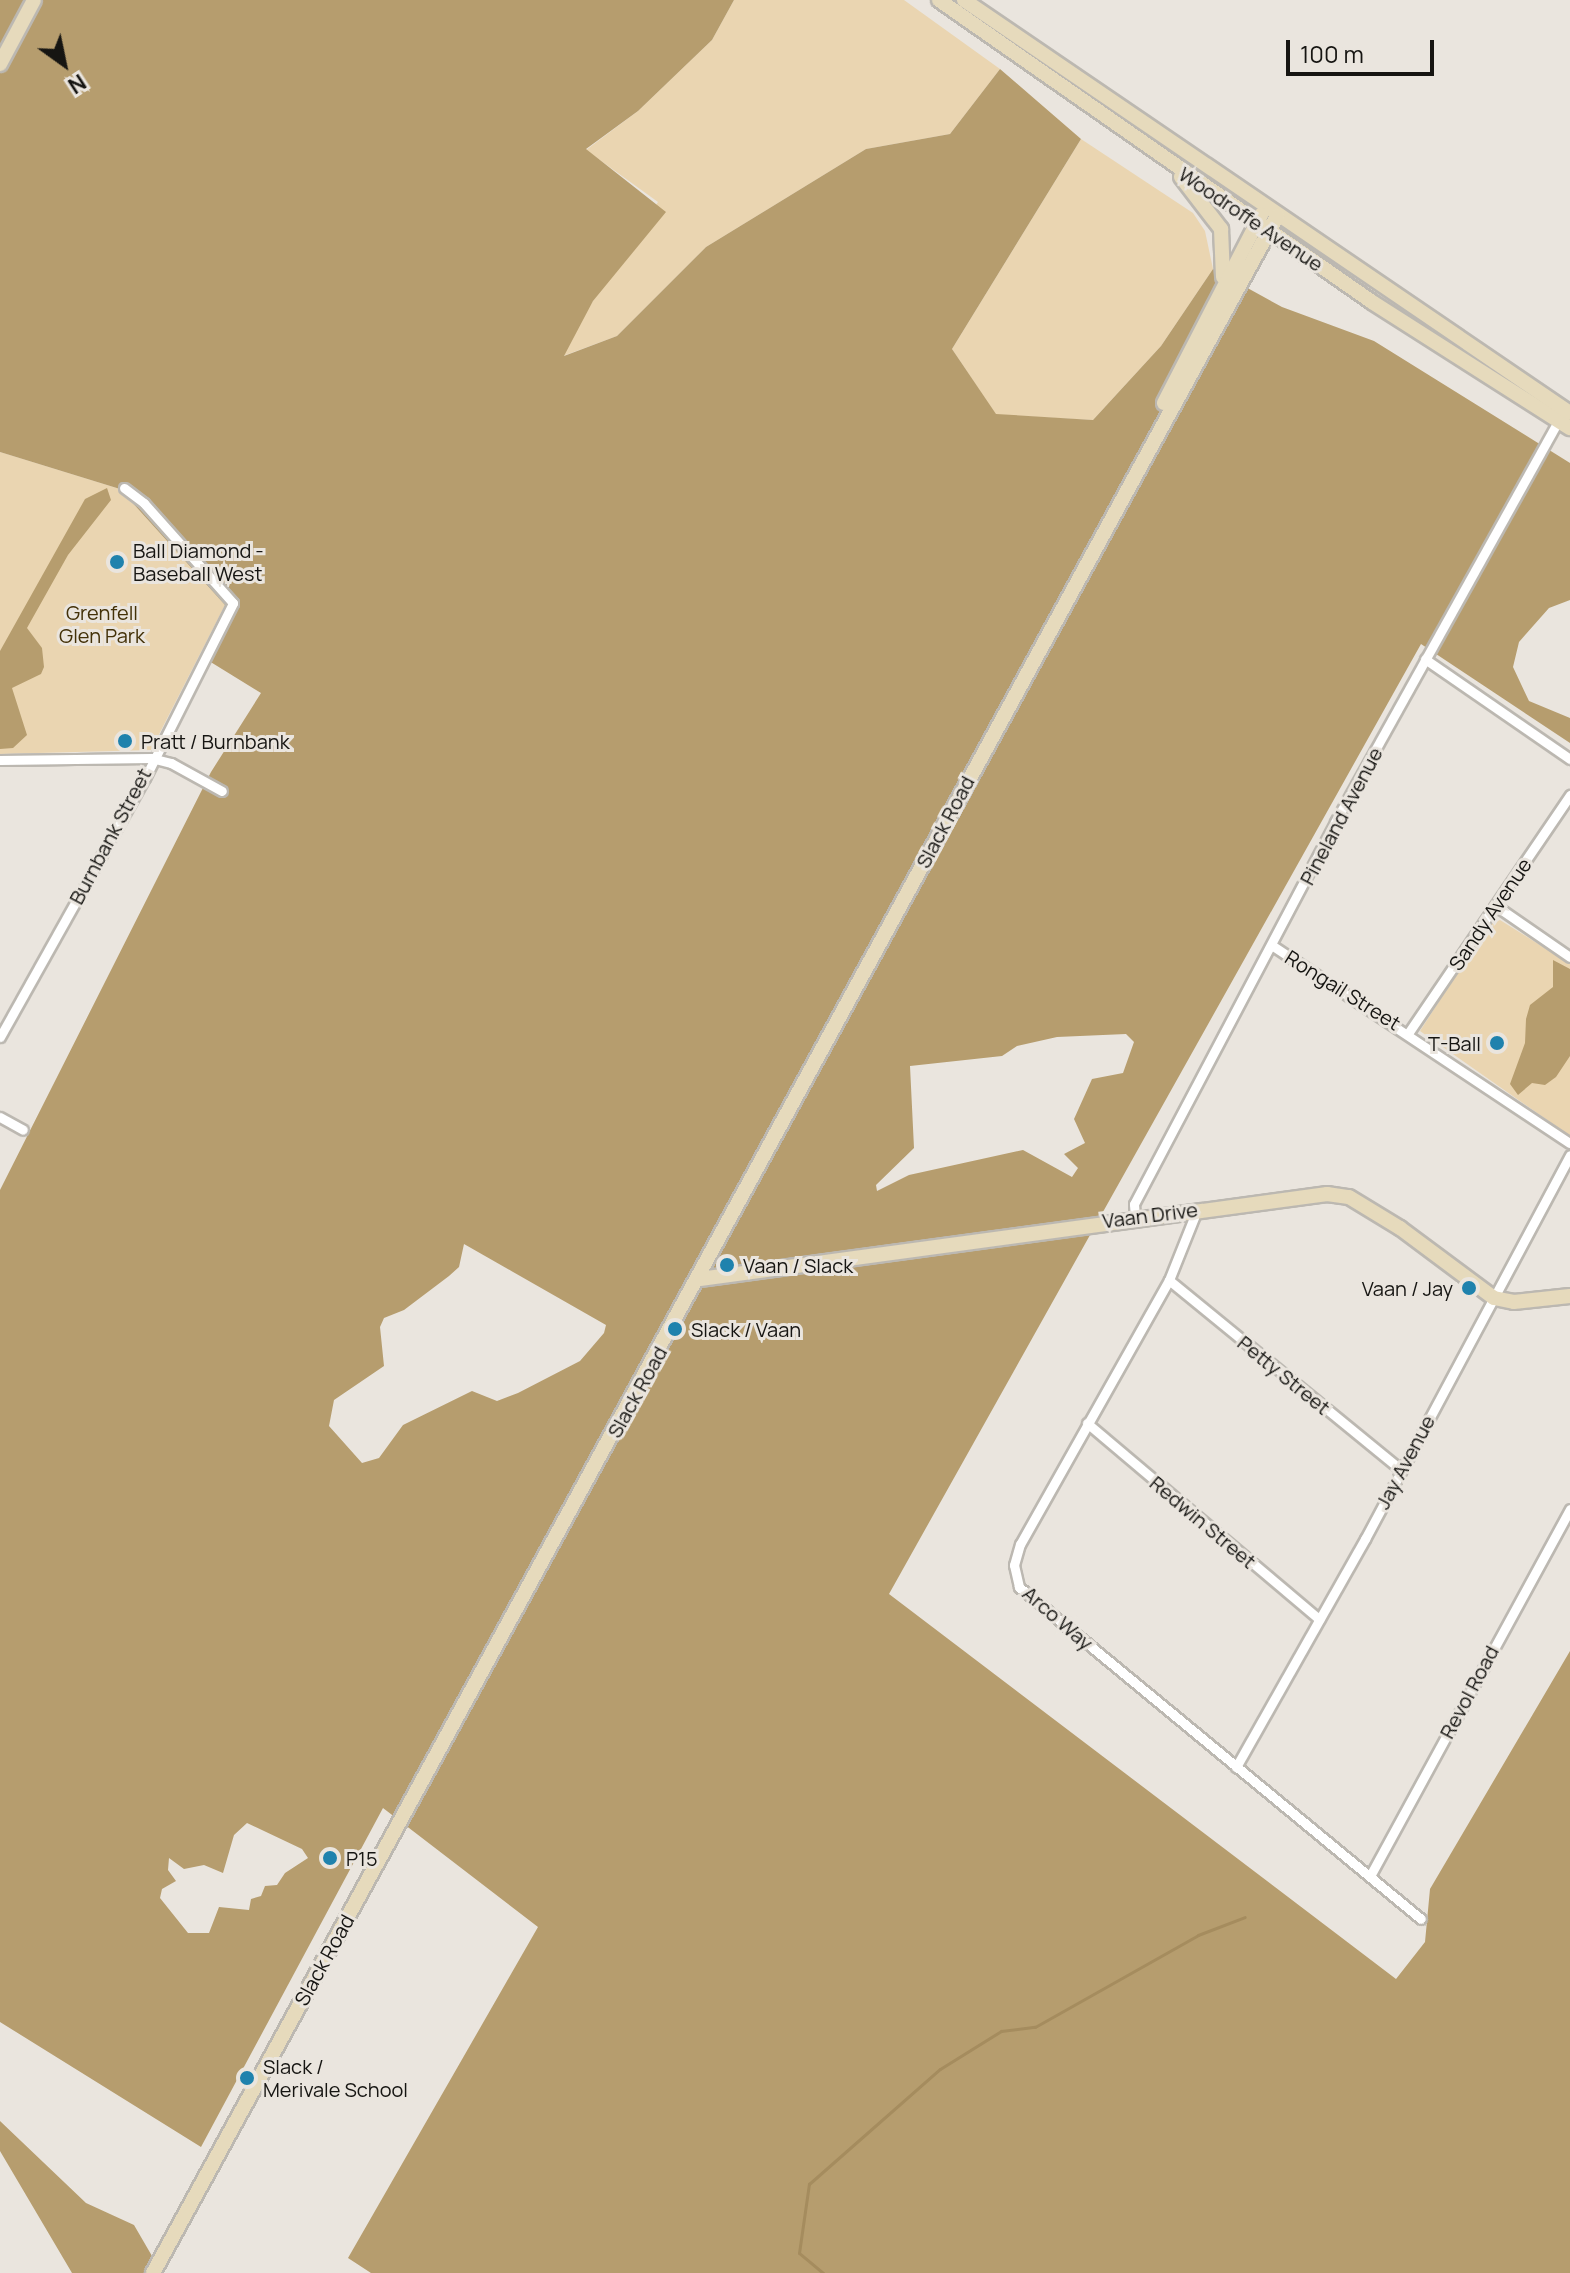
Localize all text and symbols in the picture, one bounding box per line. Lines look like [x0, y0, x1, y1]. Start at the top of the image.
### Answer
north arrow [24, 24, 104, 104]
scale bar [1290, 24, 1438, 74]
text: 100 m [1300, 37, 1364, 70]
text: N [62, 67, 92, 101]
street label: Woodroffe Avenue [1174, 162, 1328, 276]
place label: Ball Diamond - Baseball West [133, 538, 264, 585]
marker: Ball Diamond - Baseball West [108, 553, 126, 571]
park label: Grenfell Glen Park [59, 600, 145, 647]
place label: Pratt / Burnbank [141, 729, 290, 753]
marker: Pratt / Burnbank [116, 732, 134, 750]
street label: Pineland Avenue [1295, 743, 1387, 889]
street label: Burnbank Street [64, 764, 156, 908]
street label: Slack Road [911, 772, 979, 872]
street label: Sandy Avenue [1444, 853, 1536, 975]
street label: Rongail Street [1281, 945, 1405, 1035]
place label: T-Ball [1428, 1031, 1481, 1055]
marker: T-Ball [1488, 1034, 1506, 1052]
street label: Vaan Drive [1101, 1197, 1199, 1233]
place label: Vaan / Slack [743, 1253, 853, 1277]
marker: Vaan / Slack [718, 1256, 736, 1274]
place label: Vaan / Jay [1362, 1276, 1453, 1300]
marker: Vaan / Jay [1460, 1279, 1478, 1297]
place label: Slack / Vaan [691, 1317, 801, 1341]
marker: Slack / Vaan [666, 1320, 684, 1338]
street label: Petty Street [1233, 1330, 1335, 1420]
street label: Slack Road [602, 1342, 672, 1442]
street label: Jay Avenue [1370, 1411, 1440, 1513]
street label: Redwin Street [1145, 1471, 1261, 1573]
street label: Arco Way [1018, 1581, 1098, 1655]
street label: Revol Road [1435, 1642, 1503, 1742]
place label: P15 [346, 1846, 377, 1870]
marker: P15 [321, 1849, 339, 1867]
street label: Slack Road [289, 1910, 359, 2010]
place label: Slack / Merivale School [263, 2054, 408, 2101]
marker: Slack / Merivale School [238, 2069, 256, 2087]

